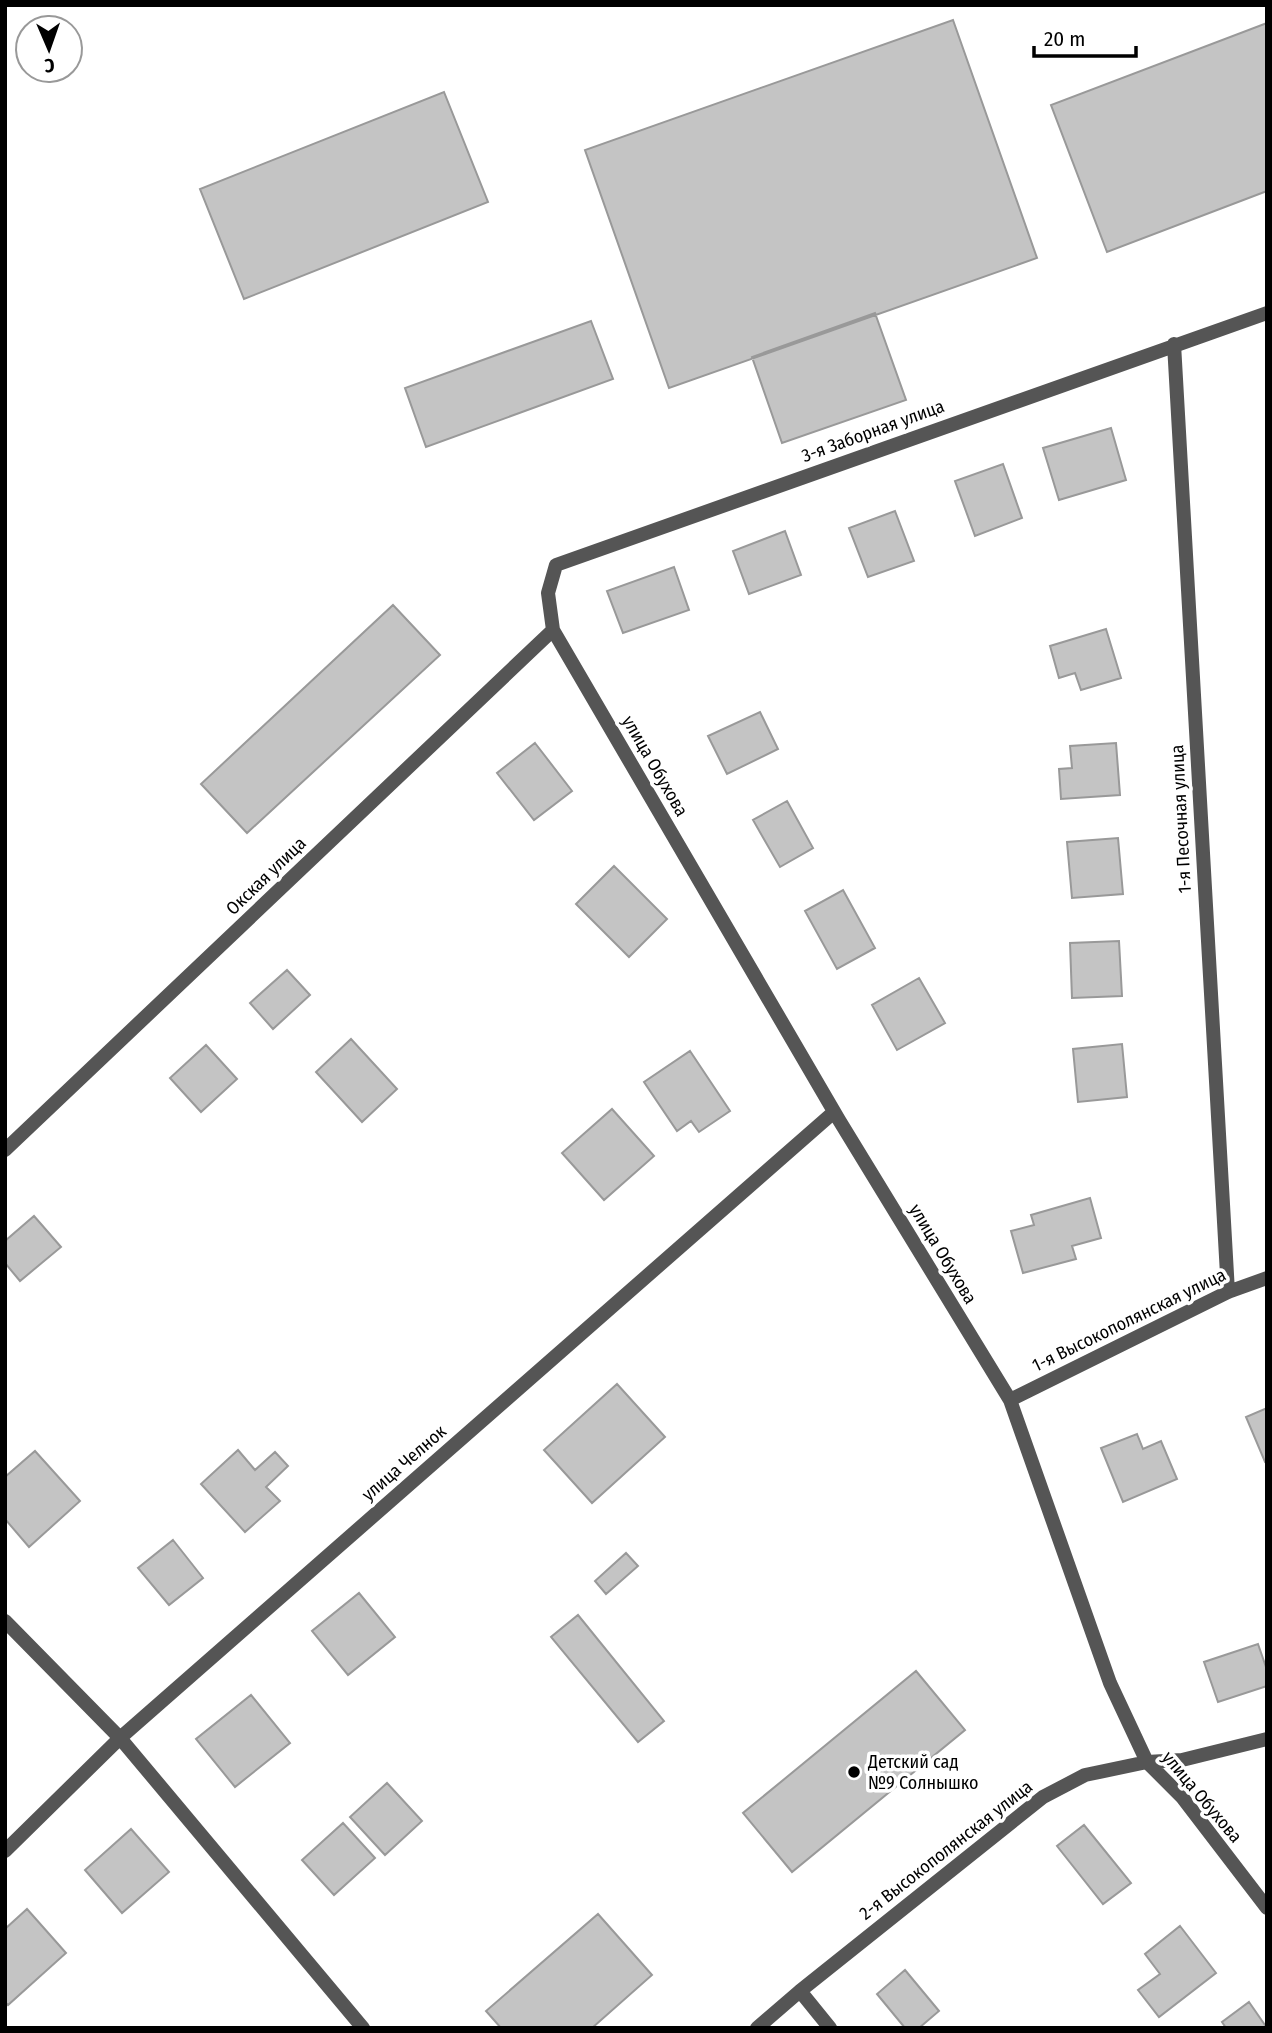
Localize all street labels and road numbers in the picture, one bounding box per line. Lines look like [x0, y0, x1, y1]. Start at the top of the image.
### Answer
street label: 3-я Заборная улица [799, 395, 947, 467]
street label: улица Обухова [617, 712, 693, 820]
street label: 1-я Песочная улица [1166, 744, 1196, 894]
street label: Окская улица [221, 832, 311, 920]
street label: улица Обухова [905, 1200, 982, 1308]
street label: 1-я Высокополянская улица [1029, 1263, 1229, 1376]
street label: улица Челнок [357, 1420, 451, 1506]
street label: улица Обухова [1157, 1747, 1247, 1847]
street label: 2-я Высокополянская улица [855, 1776, 1037, 1924]

